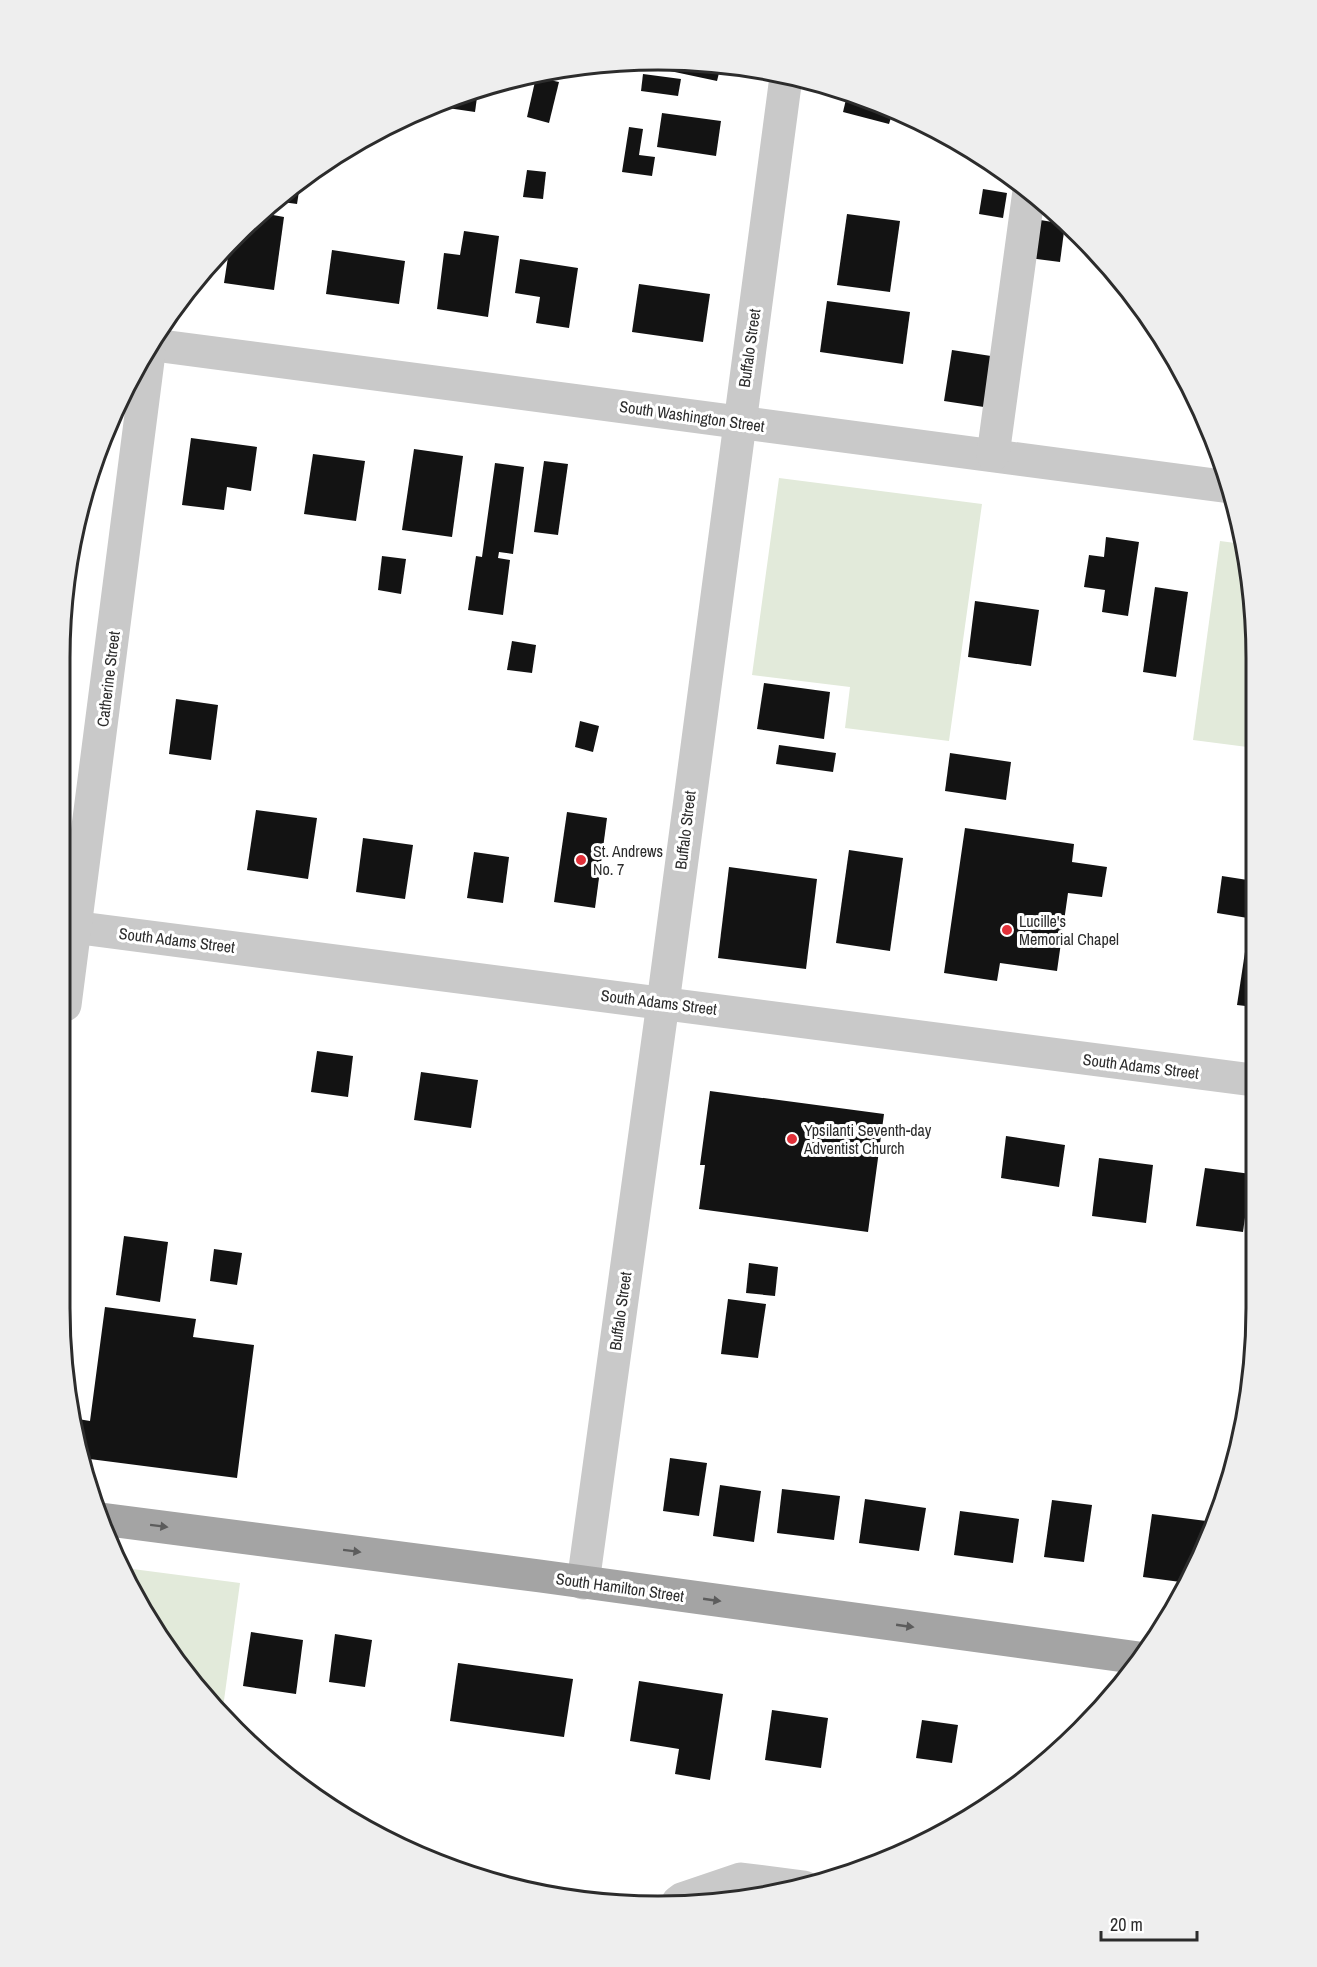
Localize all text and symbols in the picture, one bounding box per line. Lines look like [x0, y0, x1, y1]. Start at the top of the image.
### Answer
street label: Buffalo Street [733, 307, 765, 389]
street label: South Washington Street [618, 395, 766, 437]
street label: Catherine Street [91, 630, 125, 728]
street label: Buffalo Street [669, 789, 701, 871]
place label: St. Andrews No. 7 [593, 840, 663, 880]
marker: St. Andrews No. 7 [574, 853, 588, 867]
place label: Lucille's Memorial Chapel [1019, 910, 1119, 950]
street label: South Adams Street [118, 922, 237, 958]
marker: Lucille's Memorial Chapel [1000, 923, 1014, 937]
street label: South Adams Street [600, 984, 719, 1020]
street label: South Adams Street [1082, 1048, 1201, 1084]
place label: Ypsilanti Seventh-day Adventist Church [803, 1119, 932, 1159]
marker: Ypsilanti Seventh-day Adventist Church [785, 1132, 799, 1146]
street label: Buffalo Street [604, 1270, 636, 1352]
one-way arrow [149, 1522, 168, 1531]
one-way arrow [343, 1547, 362, 1556]
street label: South Hamilton Street [555, 1567, 686, 1607]
one-way arrow [702, 1595, 721, 1605]
one-way arrow [896, 1622, 915, 1631]
scale bar [1101, 1904, 1197, 1942]
text: 20 m [1110, 1912, 1143, 1937]

